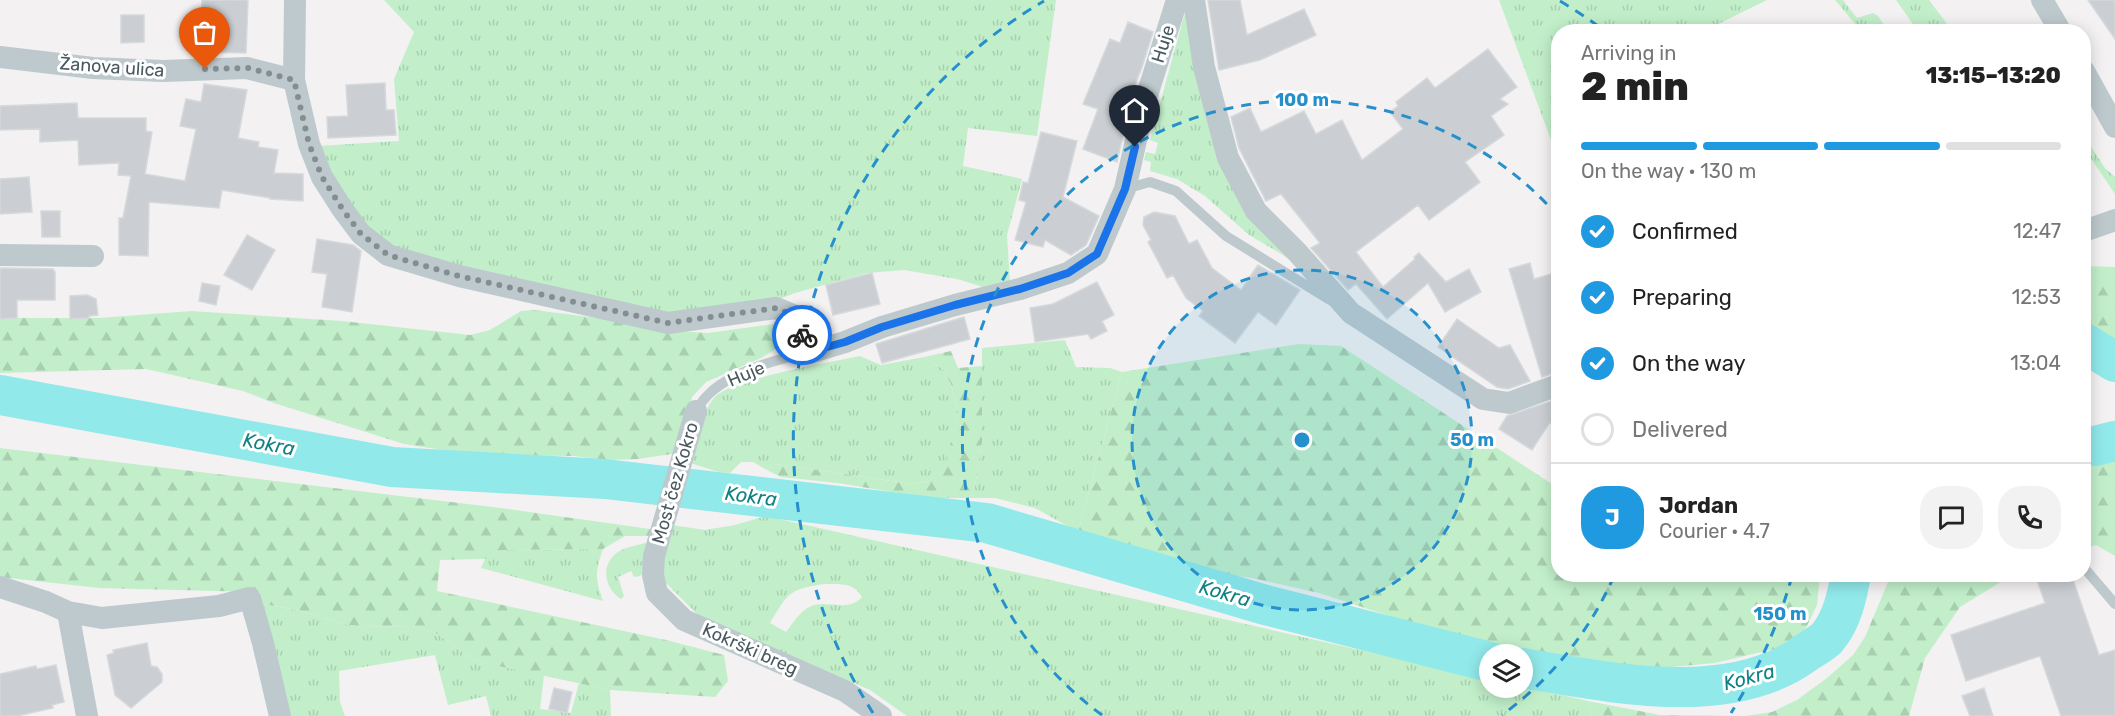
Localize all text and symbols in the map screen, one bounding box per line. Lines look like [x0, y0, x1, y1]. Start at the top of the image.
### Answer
pin [179, 7, 230, 69]
icon: bag [188, 16, 221, 49]
street label: Huje [1147, 22, 1179, 66]
text: Arriving in [1581, 41, 1676, 65]
street label: Žanova ulica [59, 52, 165, 82]
text: 13:15–13:20 [1926, 62, 2061, 89]
text: 2 min [1581, 64, 1689, 110]
pin [1109, 85, 1160, 147]
text: 100 m [1275, 89, 1329, 111]
icon: home [1118, 94, 1151, 127]
text: On the way · 130 m [1581, 159, 1756, 183]
icon: check [1581, 215, 1614, 248]
text: Confirmed [1632, 218, 1738, 245]
text: 12:47 [2013, 219, 2061, 243]
icon: check [1581, 281, 1614, 314]
text: Preparing [1632, 284, 1732, 311]
text: 12:53 [2012, 285, 2061, 309]
courier [772, 305, 832, 365]
icon: bike [786, 319, 819, 352]
icon: check [1581, 347, 1614, 380]
text: On the way [1632, 350, 1746, 377]
text: 13:04 [2010, 351, 2061, 375]
street label: Huje [724, 356, 768, 392]
text: Delivered [1632, 416, 1728, 443]
street label: Most čez Kokro [647, 420, 703, 546]
water label: Kokra [241, 428, 297, 460]
text: 50 m [1450, 429, 1494, 451]
centre of rings [1292, 430, 1312, 450]
water label: Kokra [724, 481, 779, 511]
button: chat [1920, 486, 1983, 549]
button: phone [1998, 486, 2061, 549]
text: Jordan [1659, 492, 1738, 519]
text: J [1605, 504, 1620, 531]
text: Courier · 4.7 [1659, 519, 1770, 543]
water label: Kokra [1197, 574, 1254, 612]
text: 150 m [1753, 603, 1807, 625]
street label: Kokrški breg [699, 618, 801, 680]
map controls [1479, 644, 1533, 698]
button: layers [1479, 644, 1533, 698]
water label: Kokra [1721, 659, 1778, 695]

